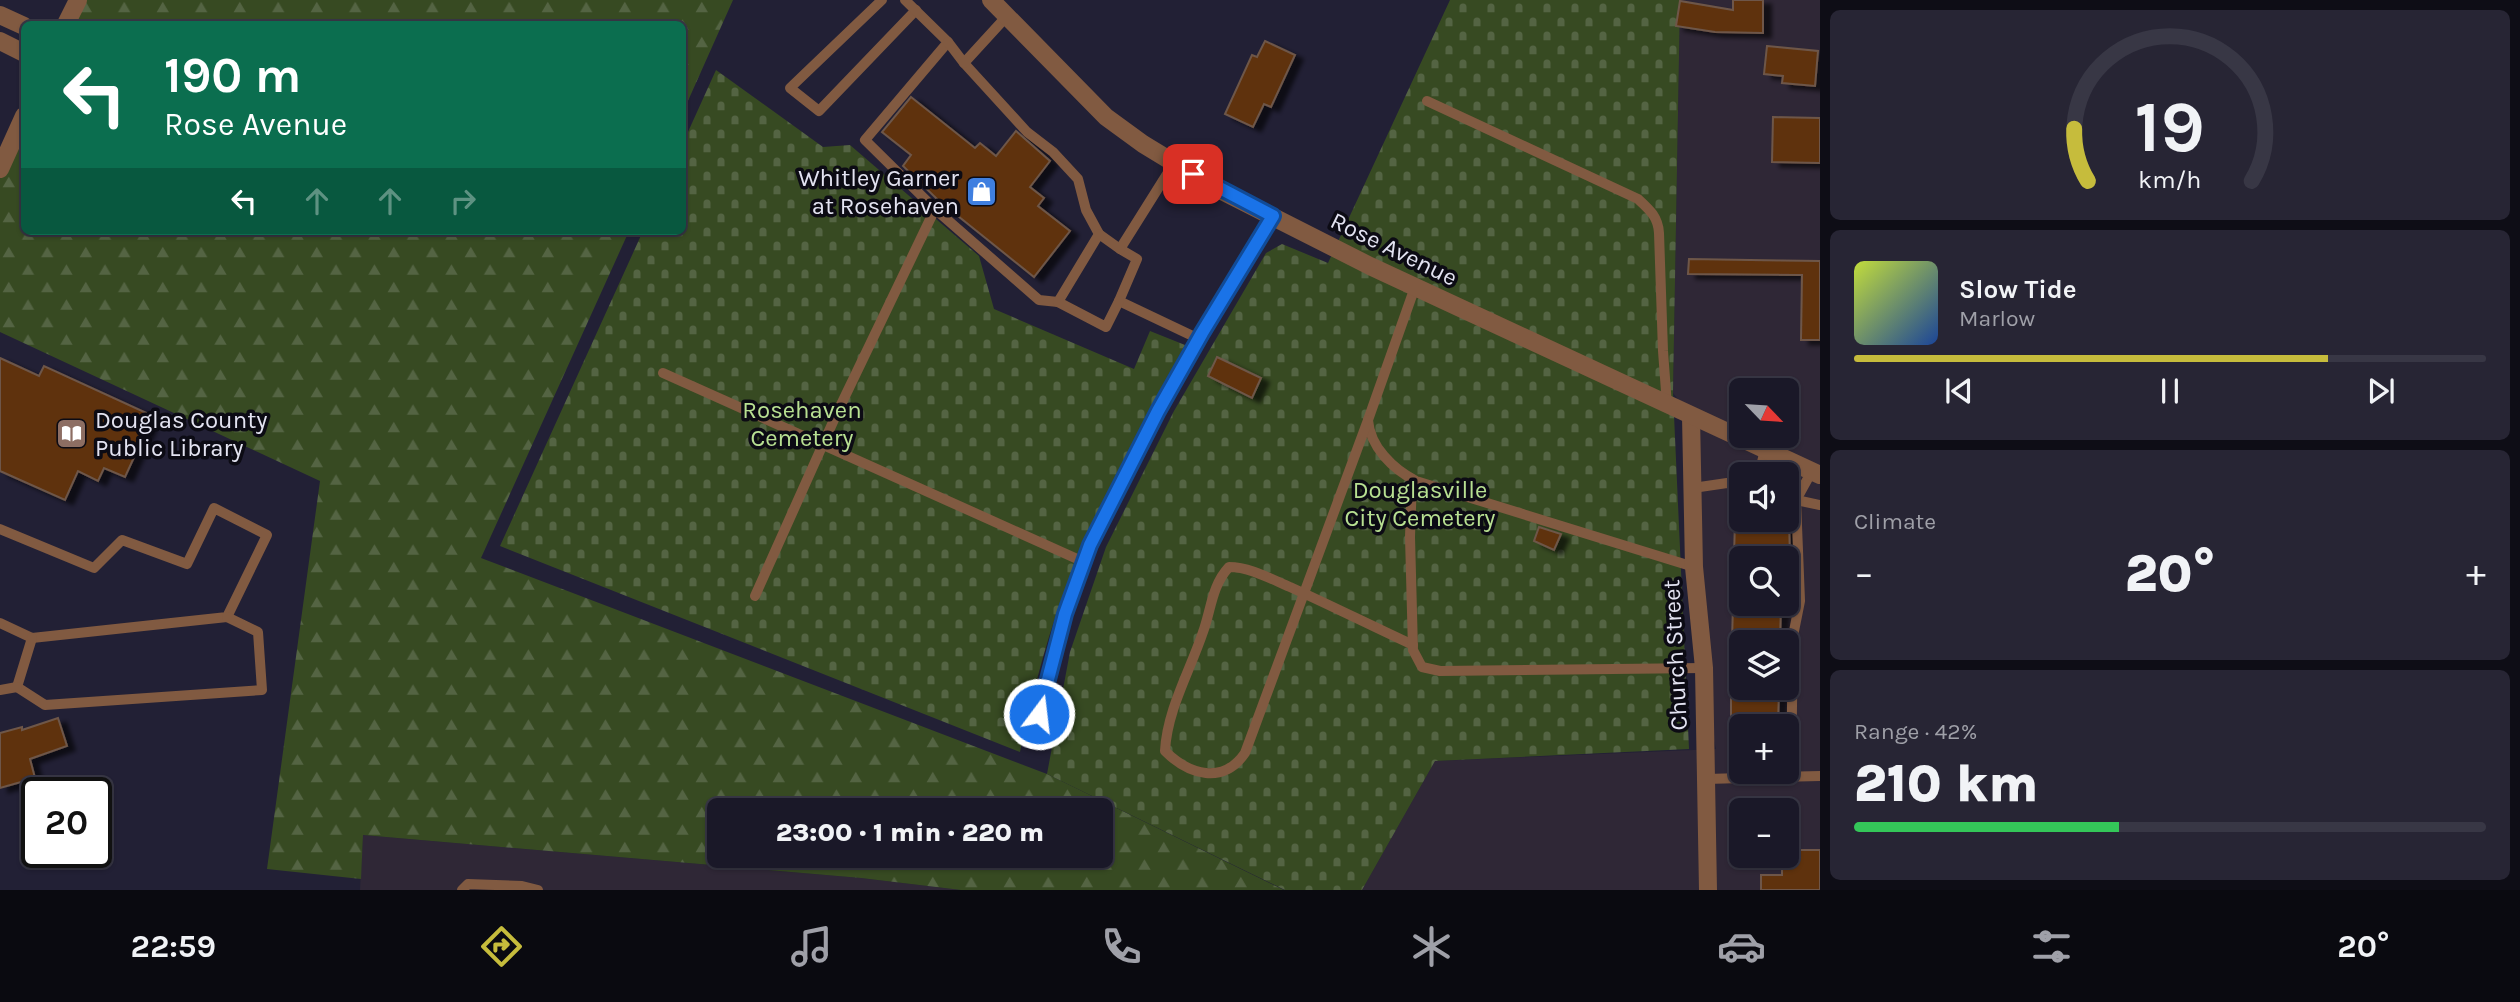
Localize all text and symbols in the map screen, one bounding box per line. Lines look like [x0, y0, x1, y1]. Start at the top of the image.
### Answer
text: 190 m [164, 47, 301, 104]
icon: left [49, 49, 140, 140]
text: 19 [2135, 84, 2205, 169]
text: Rose Avenue [164, 106, 347, 143]
pin [1163, 144, 1223, 204]
icon: arrive [1174, 155, 1212, 193]
place label: Whitley Garner at Rosehaven [798, 164, 959, 220]
text: km/h [2138, 165, 2202, 194]
shop icon: Whitley Garner at Rosehaven [965, 175, 999, 209]
icon: left [225, 182, 263, 220]
icon: ahead [298, 182, 336, 220]
icon: ahead [371, 182, 409, 220]
icon: right [444, 182, 482, 220]
street label: Rose Avenue [1326, 206, 1462, 292]
text: Slow Tide [1959, 274, 2077, 305]
text: Marlow [1959, 305, 2035, 332]
icon: previous [1940, 372, 1978, 410]
icon: pause [2151, 372, 2189, 410]
icon: next [2362, 372, 2400, 410]
north arrow [1729, 378, 1799, 448]
map controls [1729, 378, 1799, 868]
park label: Rosehaven Cemetery [742, 396, 862, 452]
place label: Douglas County Public Library [95, 406, 267, 462]
library icon: Douglas County Public Library [55, 417, 89, 451]
button: sound [1729, 462, 1799, 532]
park label: Douglasville City Cemetery [1345, 476, 1495, 532]
text: Climate [1854, 508, 1936, 535]
text: 20° [2125, 543, 2215, 604]
button: search [1729, 546, 1799, 616]
text: − [1854, 551, 1874, 596]
text: + [2466, 551, 2486, 596]
street label: Church Street [1657, 579, 1693, 731]
button: layers [1729, 630, 1799, 700]
position arrow [1002, 677, 1076, 751]
button: + [1729, 714, 1799, 784]
text: Range · 42% [1854, 718, 1977, 745]
text: 210 km [1854, 753, 2038, 814]
speed limit sign: 20 [21, 777, 112, 868]
button: − [1729, 798, 1799, 868]
text: 23:00 · 1 min · 220 m [776, 817, 1044, 848]
icon: directions [477, 922, 526, 971]
icon: music [787, 922, 836, 971]
icon: phone [1097, 922, 1146, 971]
icon: climate [1407, 922, 1456, 971]
icon: car [1717, 922, 1766, 971]
icon: filters [2027, 922, 2076, 971]
text: 22:59 [131, 928, 216, 965]
text: 20° [2337, 928, 2389, 965]

